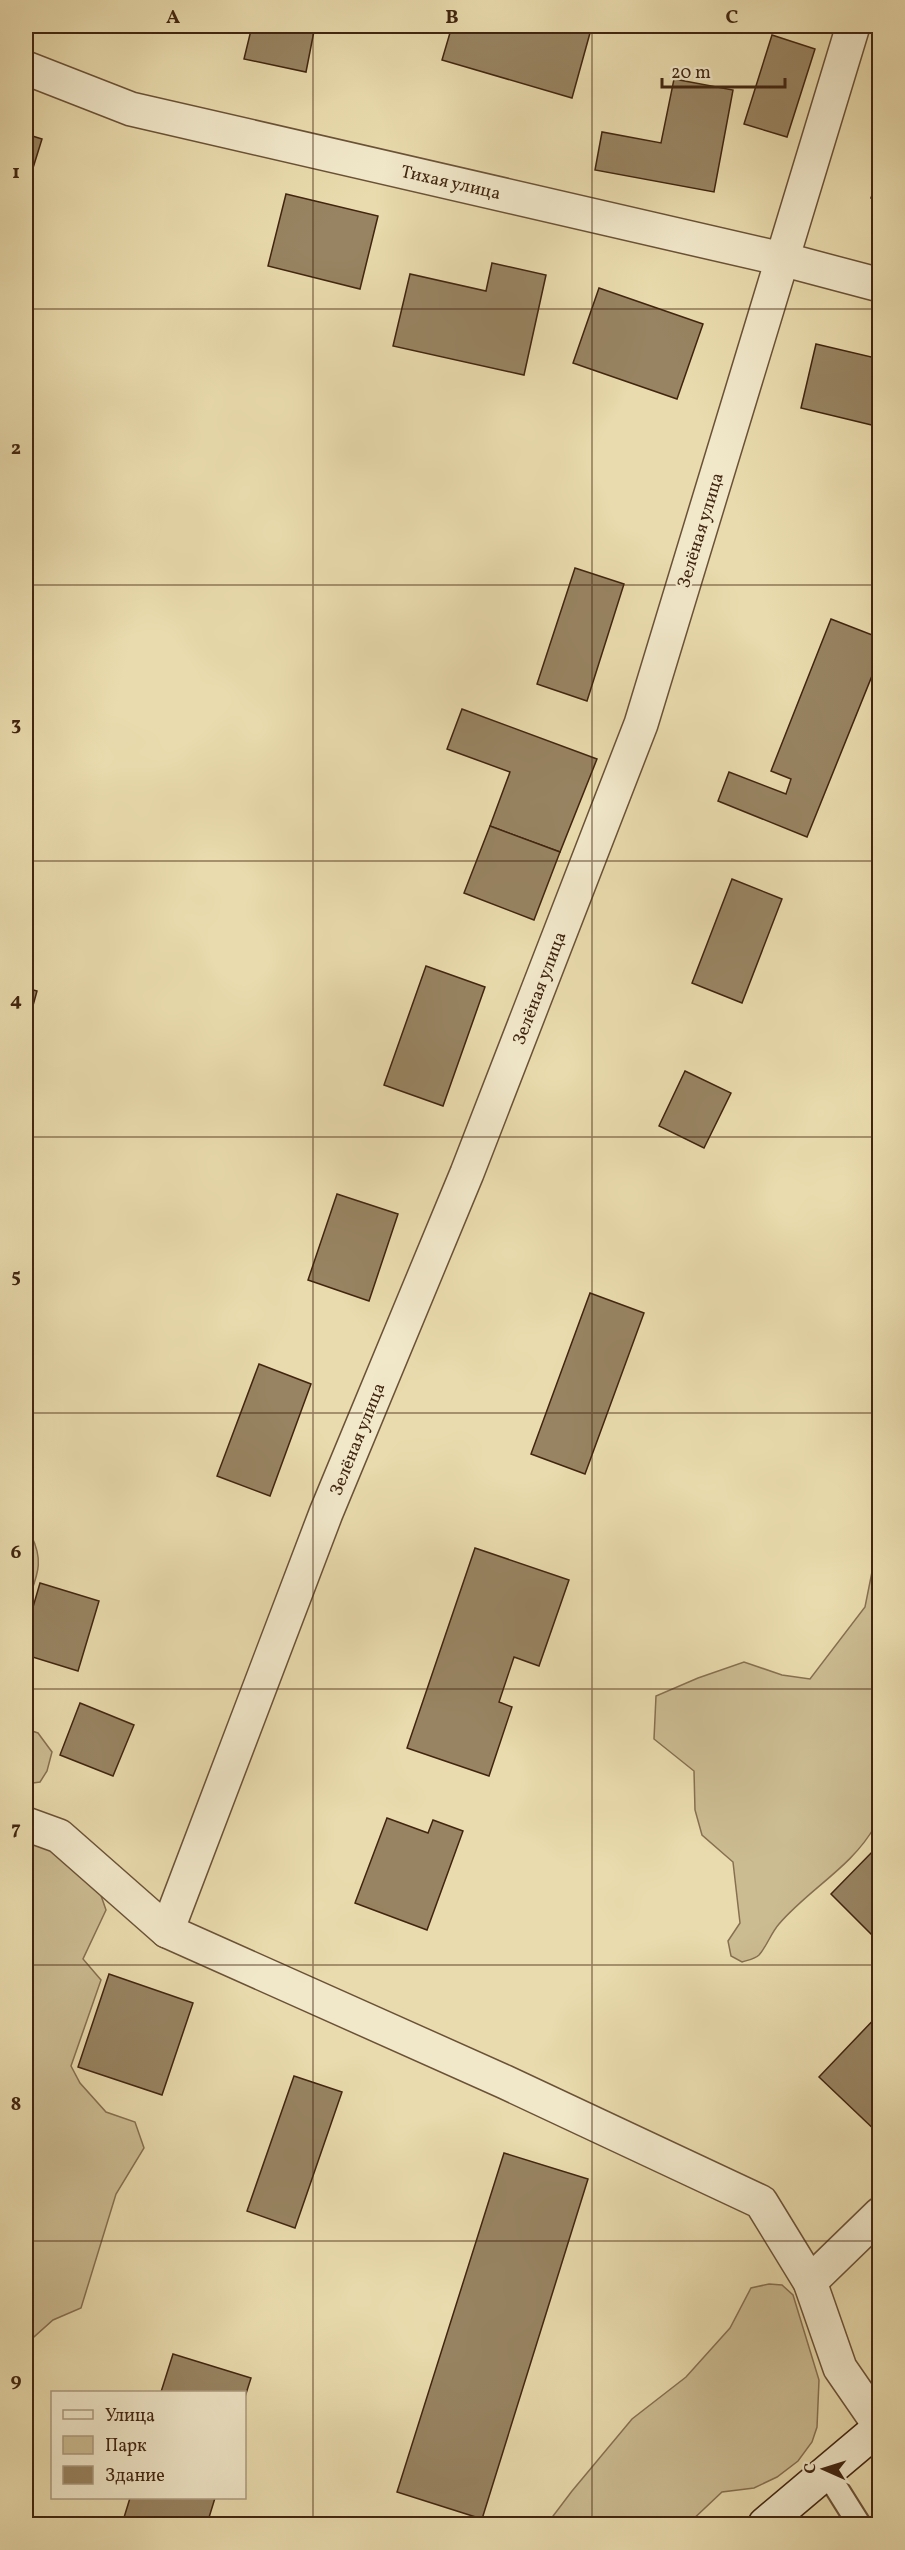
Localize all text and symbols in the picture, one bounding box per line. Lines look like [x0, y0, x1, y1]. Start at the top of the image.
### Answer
text: A [166, 4, 180, 32]
text: B [445, 4, 459, 32]
text: C [726, 4, 739, 32]
scale bar [662, 51, 785, 89]
text: 20 m [671, 61, 711, 86]
text: 1 [12, 159, 20, 187]
street label: Тихая улица [398, 160, 503, 207]
text: 2 [11, 435, 21, 463]
street label: Зелёная улица [672, 470, 731, 591]
text: 3 [11, 711, 21, 739]
street label: Зелёная улица [507, 928, 574, 1049]
text: 4 [10, 987, 22, 1015]
text: 5 [11, 1263, 21, 1291]
street label: Зелёная улица [324, 1379, 392, 1500]
text: 6 [11, 1539, 22, 1567]
text: 7 [11, 1815, 21, 1843]
text: 8 [11, 2091, 21, 2119]
text: 9 [10, 2367, 22, 2395]
legend [51, 2391, 246, 2499]
text: Улица [105, 2404, 155, 2429]
text: Парк [105, 2434, 147, 2459]
north arrow [794, 2439, 854, 2499]
text: С [800, 2463, 822, 2474]
text: Здание [105, 2464, 165, 2489]

